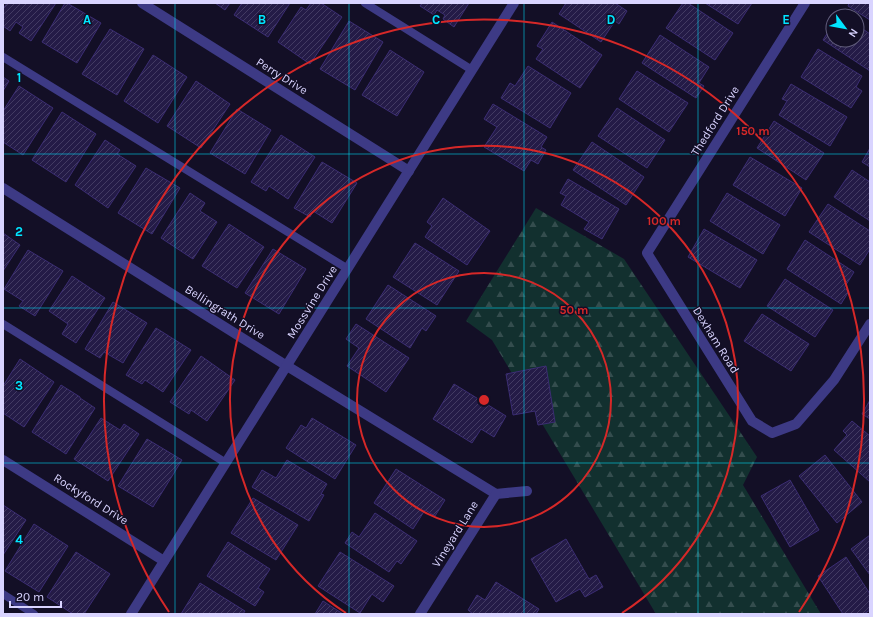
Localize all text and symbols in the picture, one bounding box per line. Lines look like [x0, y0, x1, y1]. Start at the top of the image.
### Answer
north arrow [825, 8, 865, 48]
text: A [83, 12, 91, 27]
text: B [258, 12, 266, 27]
text: C [432, 12, 440, 27]
text: D [607, 12, 616, 27]
text: E [782, 12, 790, 27]
text: N [845, 26, 861, 40]
street label: Perry Drive [254, 55, 310, 97]
text: 1 [17, 70, 21, 85]
street label: Thedford Drive [688, 84, 742, 158]
text: 150 m [736, 124, 770, 138]
text: 100 m [647, 214, 681, 228]
text: 2 [15, 224, 23, 239]
street label: Mossvine Drive [284, 263, 340, 341]
street label: Bellingrath Drive [182, 282, 268, 342]
text: 50 m [560, 303, 589, 317]
street label: Dexham Road [690, 304, 742, 376]
text: 3 [15, 378, 23, 393]
centre of rings [477, 393, 491, 407]
street label: Rockyford Drive [51, 470, 131, 528]
street label: Vineyard Lane [429, 498, 481, 570]
text: 4 [15, 532, 23, 547]
scale bar [10, 583, 61, 609]
text: 20 m [16, 590, 44, 604]

